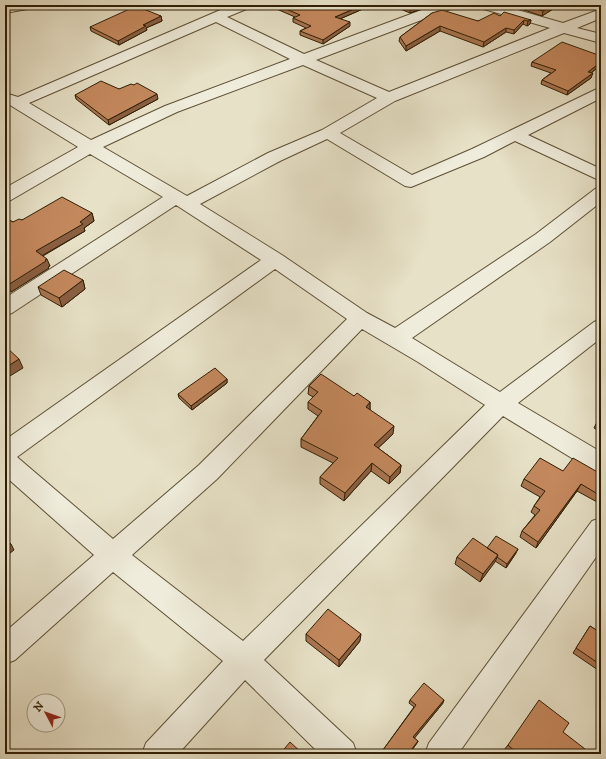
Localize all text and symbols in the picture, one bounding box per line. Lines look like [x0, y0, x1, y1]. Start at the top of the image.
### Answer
north arrow [26, 693, 66, 733]
text: N [31, 699, 47, 715]

